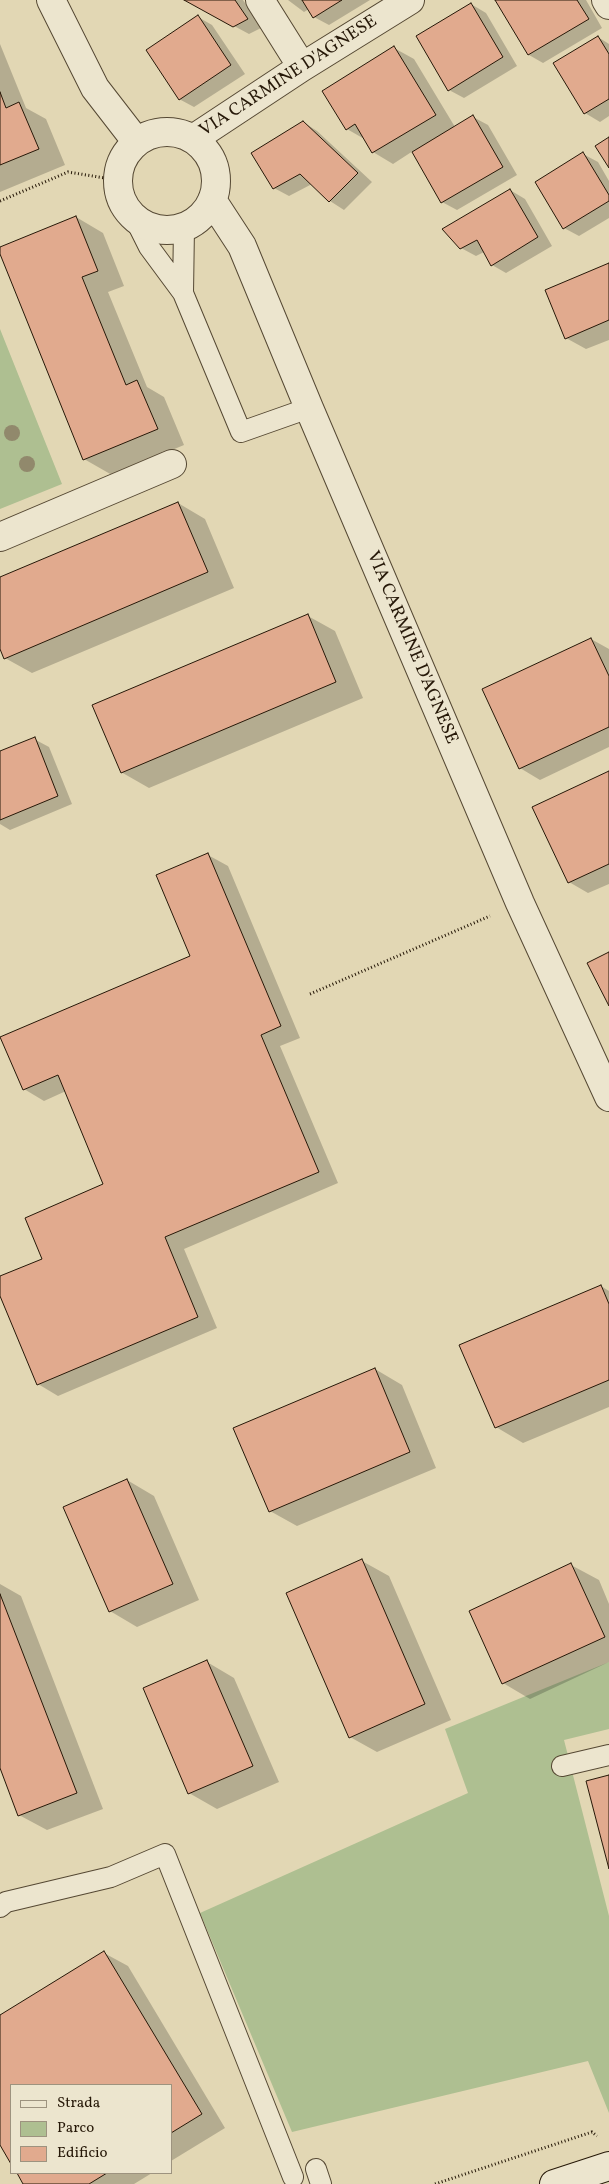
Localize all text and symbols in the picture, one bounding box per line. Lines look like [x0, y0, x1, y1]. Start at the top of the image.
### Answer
street label: VIA CARMINE D'AGNESE [196, 11, 382, 143]
street label: VIA CARMINE D'AGNESE [361, 548, 461, 748]
legend [10, 2084, 172, 2174]
text: Strada [57, 2093, 100, 2114]
text: Parco [57, 2118, 94, 2139]
text: Edificio [57, 2143, 108, 2164]

